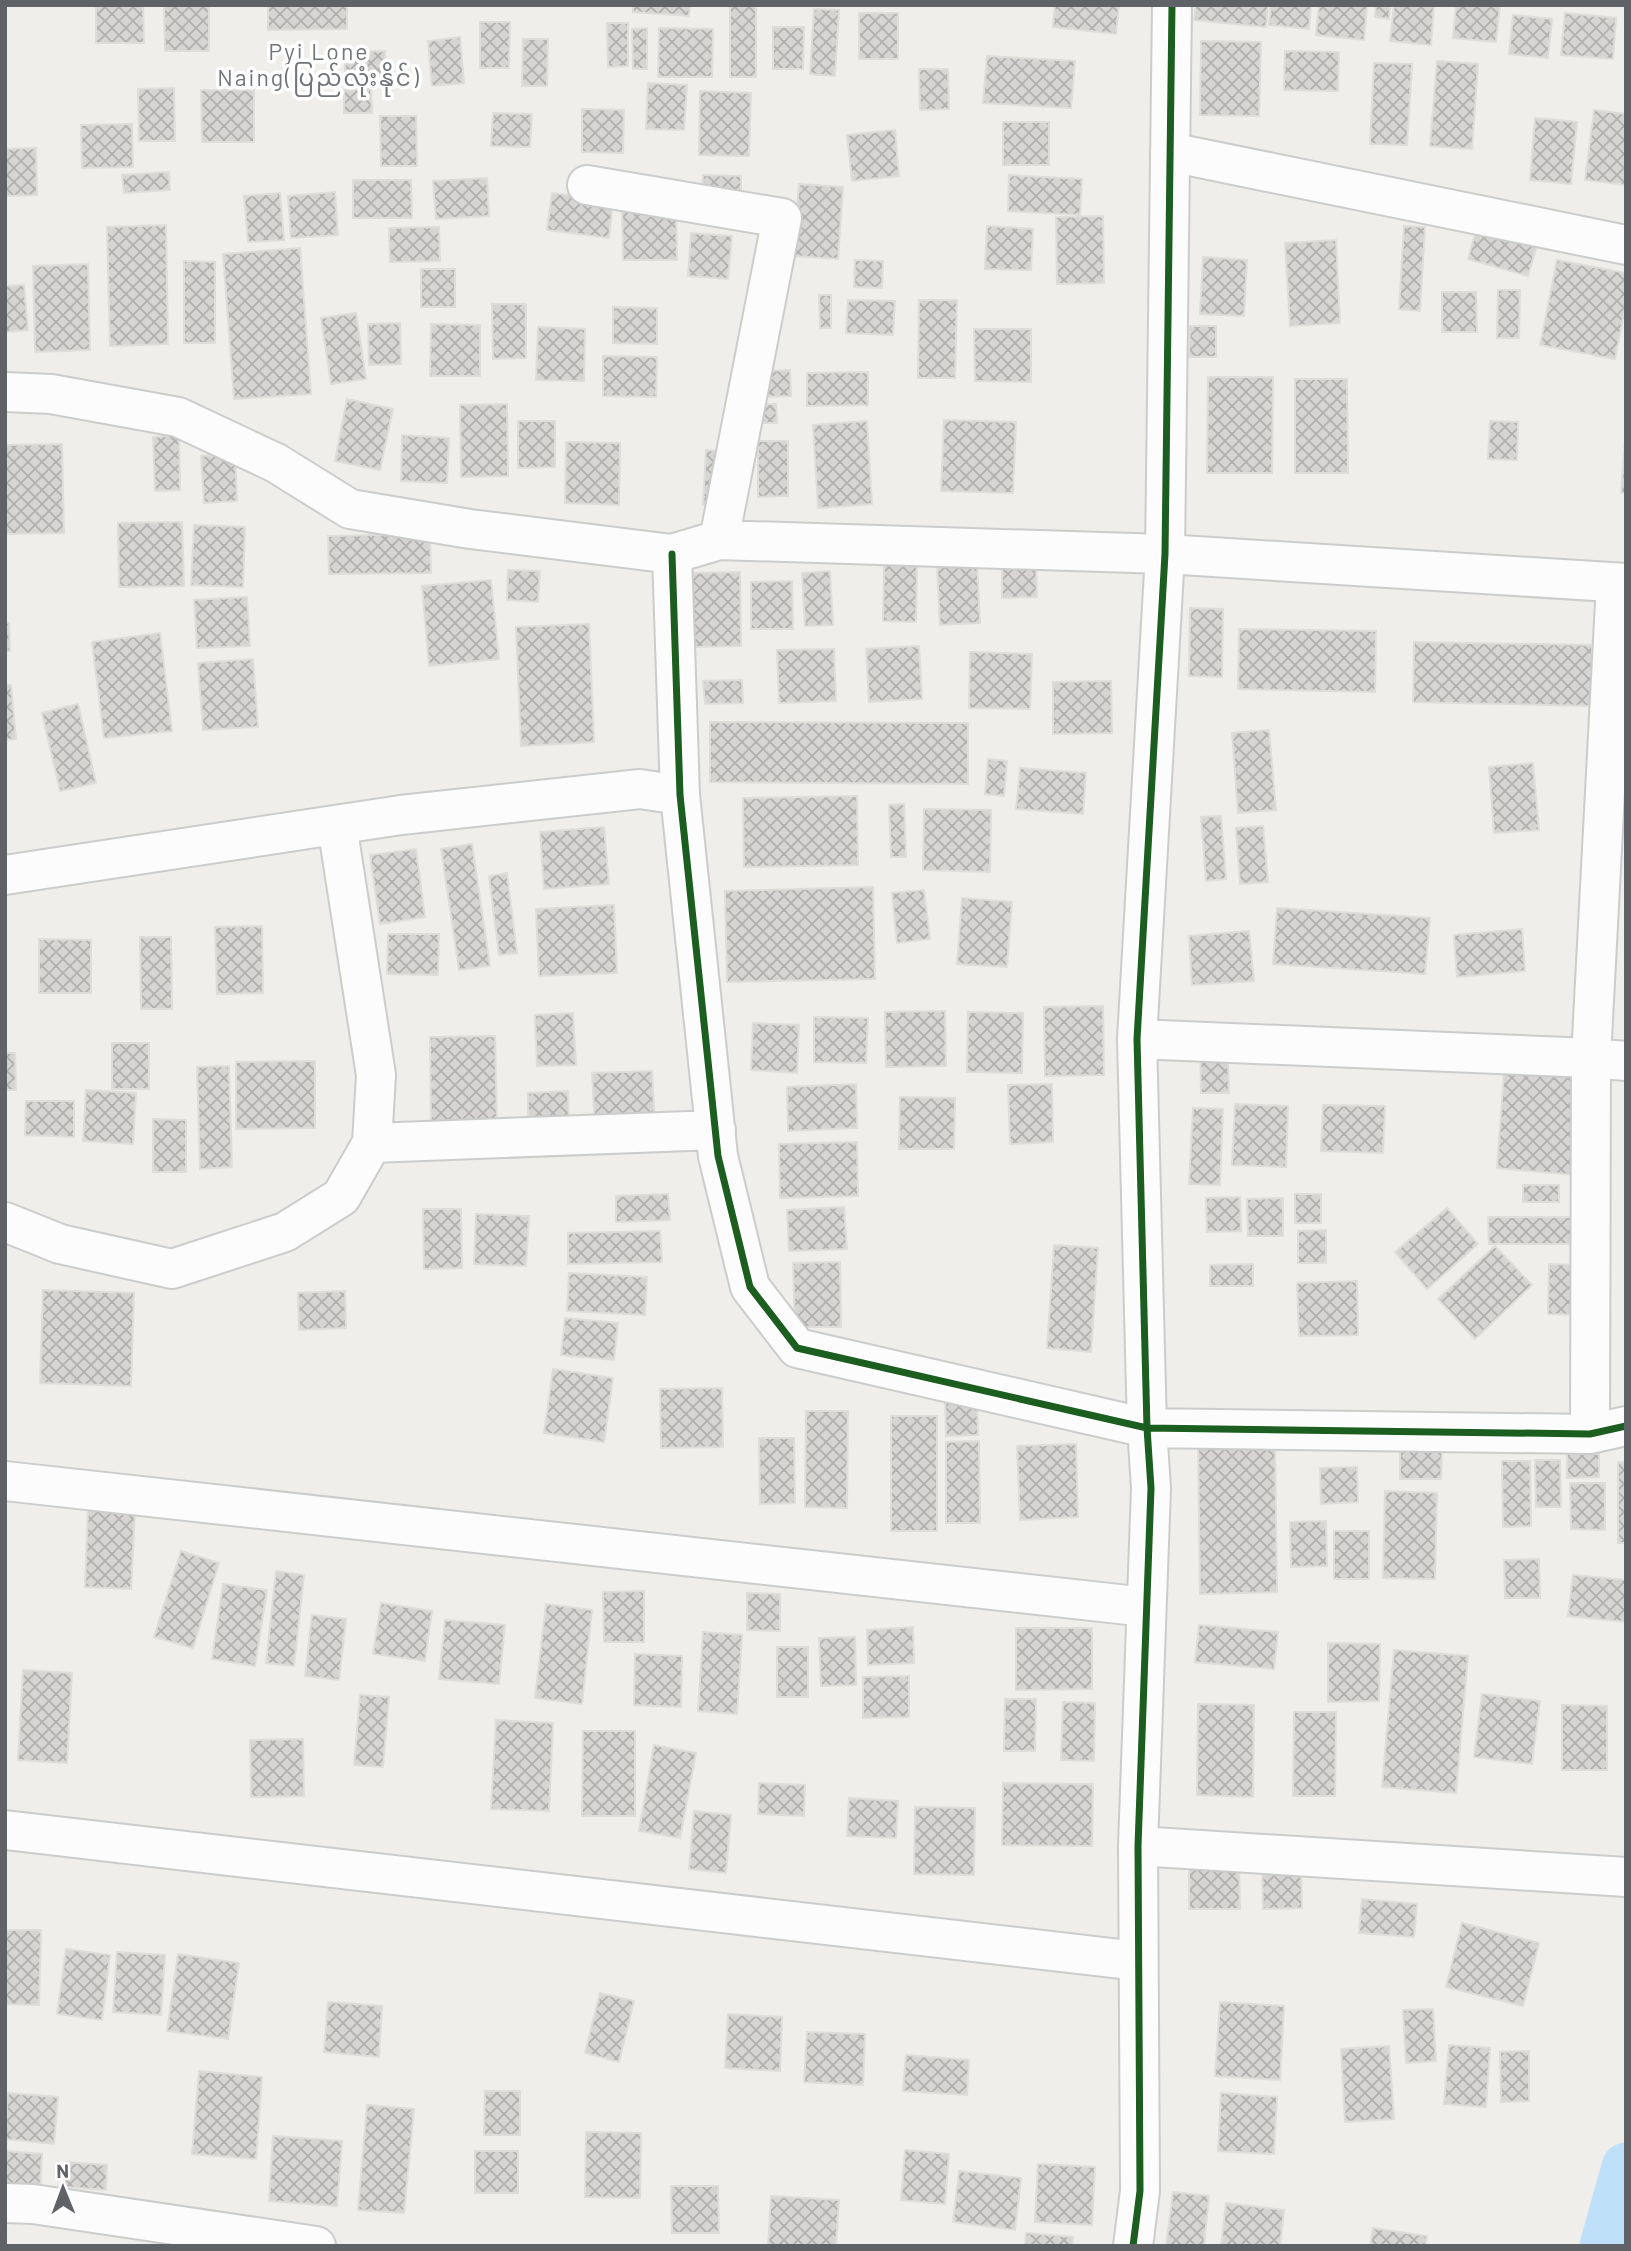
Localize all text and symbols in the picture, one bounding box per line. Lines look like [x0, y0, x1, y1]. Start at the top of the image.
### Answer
district label: Pyi Lone Naing(ပြည်လုံးနိုင်) [217, 37, 421, 97]
north arrow [28, 2153, 98, 2223]
text: N [56, 2159, 69, 2182]

